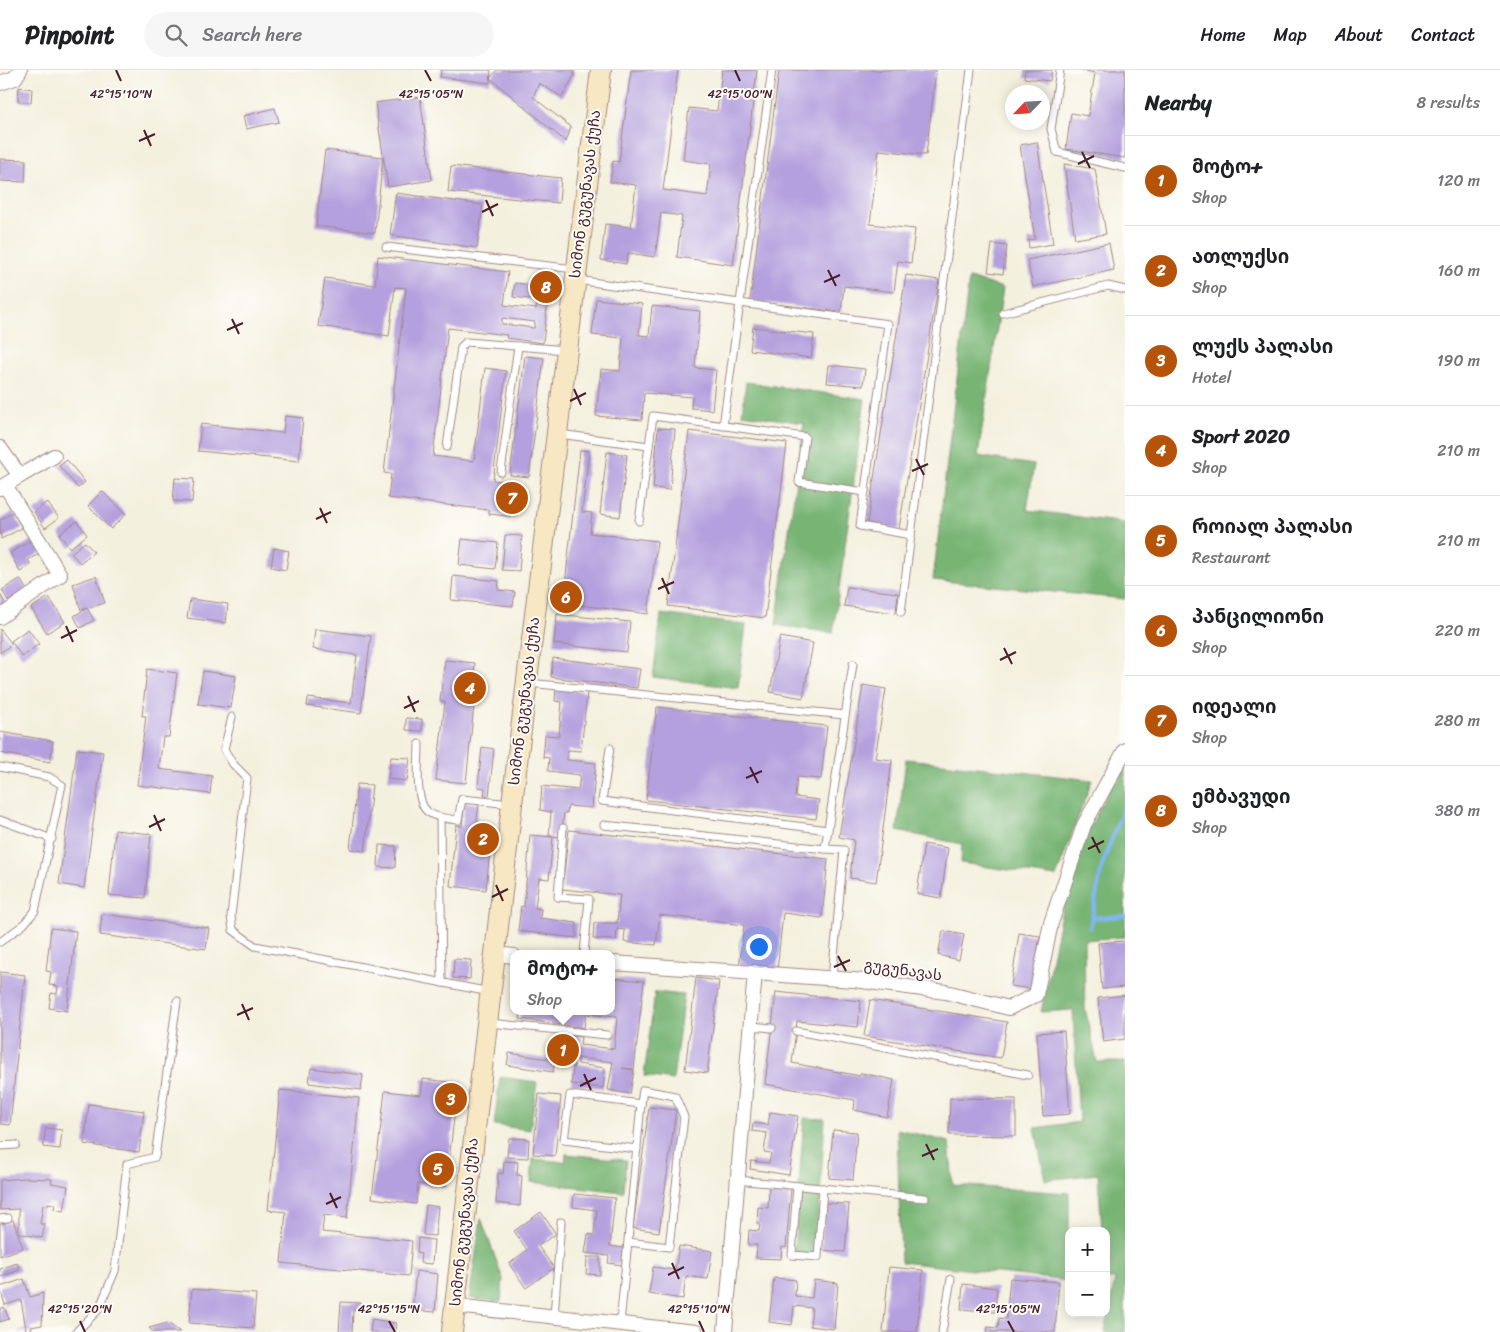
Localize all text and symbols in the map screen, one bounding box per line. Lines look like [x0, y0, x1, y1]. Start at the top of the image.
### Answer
search box [144, 12, 494, 57]
text: Pinpoint [25, 14, 114, 56]
text: Search here [202, 18, 302, 51]
text: Home [1201, 19, 1246, 51]
text: Map [1274, 19, 1307, 51]
text: About [1335, 19, 1383, 51]
text: Contact [1411, 19, 1475, 51]
icon: search [162, 21, 190, 49]
text: 42°15'10"N [90, 83, 153, 105]
text: 42°15'05"N [399, 83, 464, 105]
text: 42°15'00"N [708, 83, 773, 105]
text: Nearby [1145, 84, 1211, 122]
north arrow [1005, 85, 1050, 130]
text: 8 results [1417, 88, 1480, 117]
street label: სიმონ გუგუნავას ქუჩა [562, 108, 608, 280]
text: მოტო+ [1192, 150, 1263, 183]
text: 1 [1158, 166, 1164, 195]
text: 120 m [1437, 166, 1480, 195]
text: Shop [1192, 183, 1227, 212]
text: ათლუქსი [1192, 240, 1289, 273]
text: 2 [1156, 256, 1166, 285]
text: 160 m [1437, 256, 1480, 285]
pin: 8 [530, 268, 562, 306]
text: Shop [1192, 273, 1227, 302]
text: ლუქს პალასი [1192, 330, 1333, 363]
text: 3 [1157, 346, 1165, 375]
text: 190 m [1437, 346, 1480, 375]
text: Hotel [1192, 363, 1231, 392]
text: Sport 2020 [1192, 420, 1290, 453]
text: 4 [1156, 436, 1166, 465]
text: 210 m [1437, 436, 1480, 465]
text: Shop [1192, 453, 1227, 482]
pin: 7 [496, 479, 528, 517]
text: როიალ პალასი [1192, 510, 1353, 543]
text: 5 [1156, 526, 1166, 555]
text: 210 m [1437, 526, 1480, 555]
text: Restaurant [1192, 543, 1271, 572]
pin: 6 [550, 578, 582, 616]
text: პანცილიონი [1192, 600, 1324, 633]
street label: სიმონ გუგუნავას ქუჩა [501, 615, 547, 787]
text: 6 [1156, 616, 1166, 645]
text: 220 m [1435, 616, 1480, 645]
text: Shop [1192, 633, 1227, 662]
pin: 4 [454, 669, 486, 707]
text: იდეალი [1192, 690, 1276, 723]
text: 7 [1156, 706, 1166, 735]
text: 280 m [1435, 706, 1480, 735]
text: Shop [1192, 723, 1227, 752]
text: ემბავუდი [1192, 780, 1290, 813]
text: 8 [1156, 796, 1166, 825]
text: 380 m [1435, 796, 1480, 825]
text: Shop [1192, 813, 1227, 842]
pin: 2 [467, 820, 499, 858]
your location [746, 934, 772, 960]
popup [510, 950, 615, 1015]
text: მოტო+ [527, 952, 598, 985]
street label: გუგუნავას [862, 952, 944, 988]
text: Shop [527, 985, 562, 1014]
pin: 1 [547, 1031, 579, 1069]
pin: 3 [435, 1080, 467, 1118]
street label: სიმონ გუგუნავას ქუჩა [442, 1136, 486, 1308]
pin: 5 [422, 1150, 454, 1188]
map controls [1065, 1227, 1110, 1317]
button: + [1065, 1227, 1110, 1272]
button: − [1065, 1272, 1110, 1317]
text: 42°15'20"N [48, 1298, 113, 1320]
text: 42°15'15"N [358, 1298, 421, 1320]
text: 42°15'10"N [668, 1298, 731, 1320]
text: 42°15'05"N [976, 1298, 1041, 1320]

